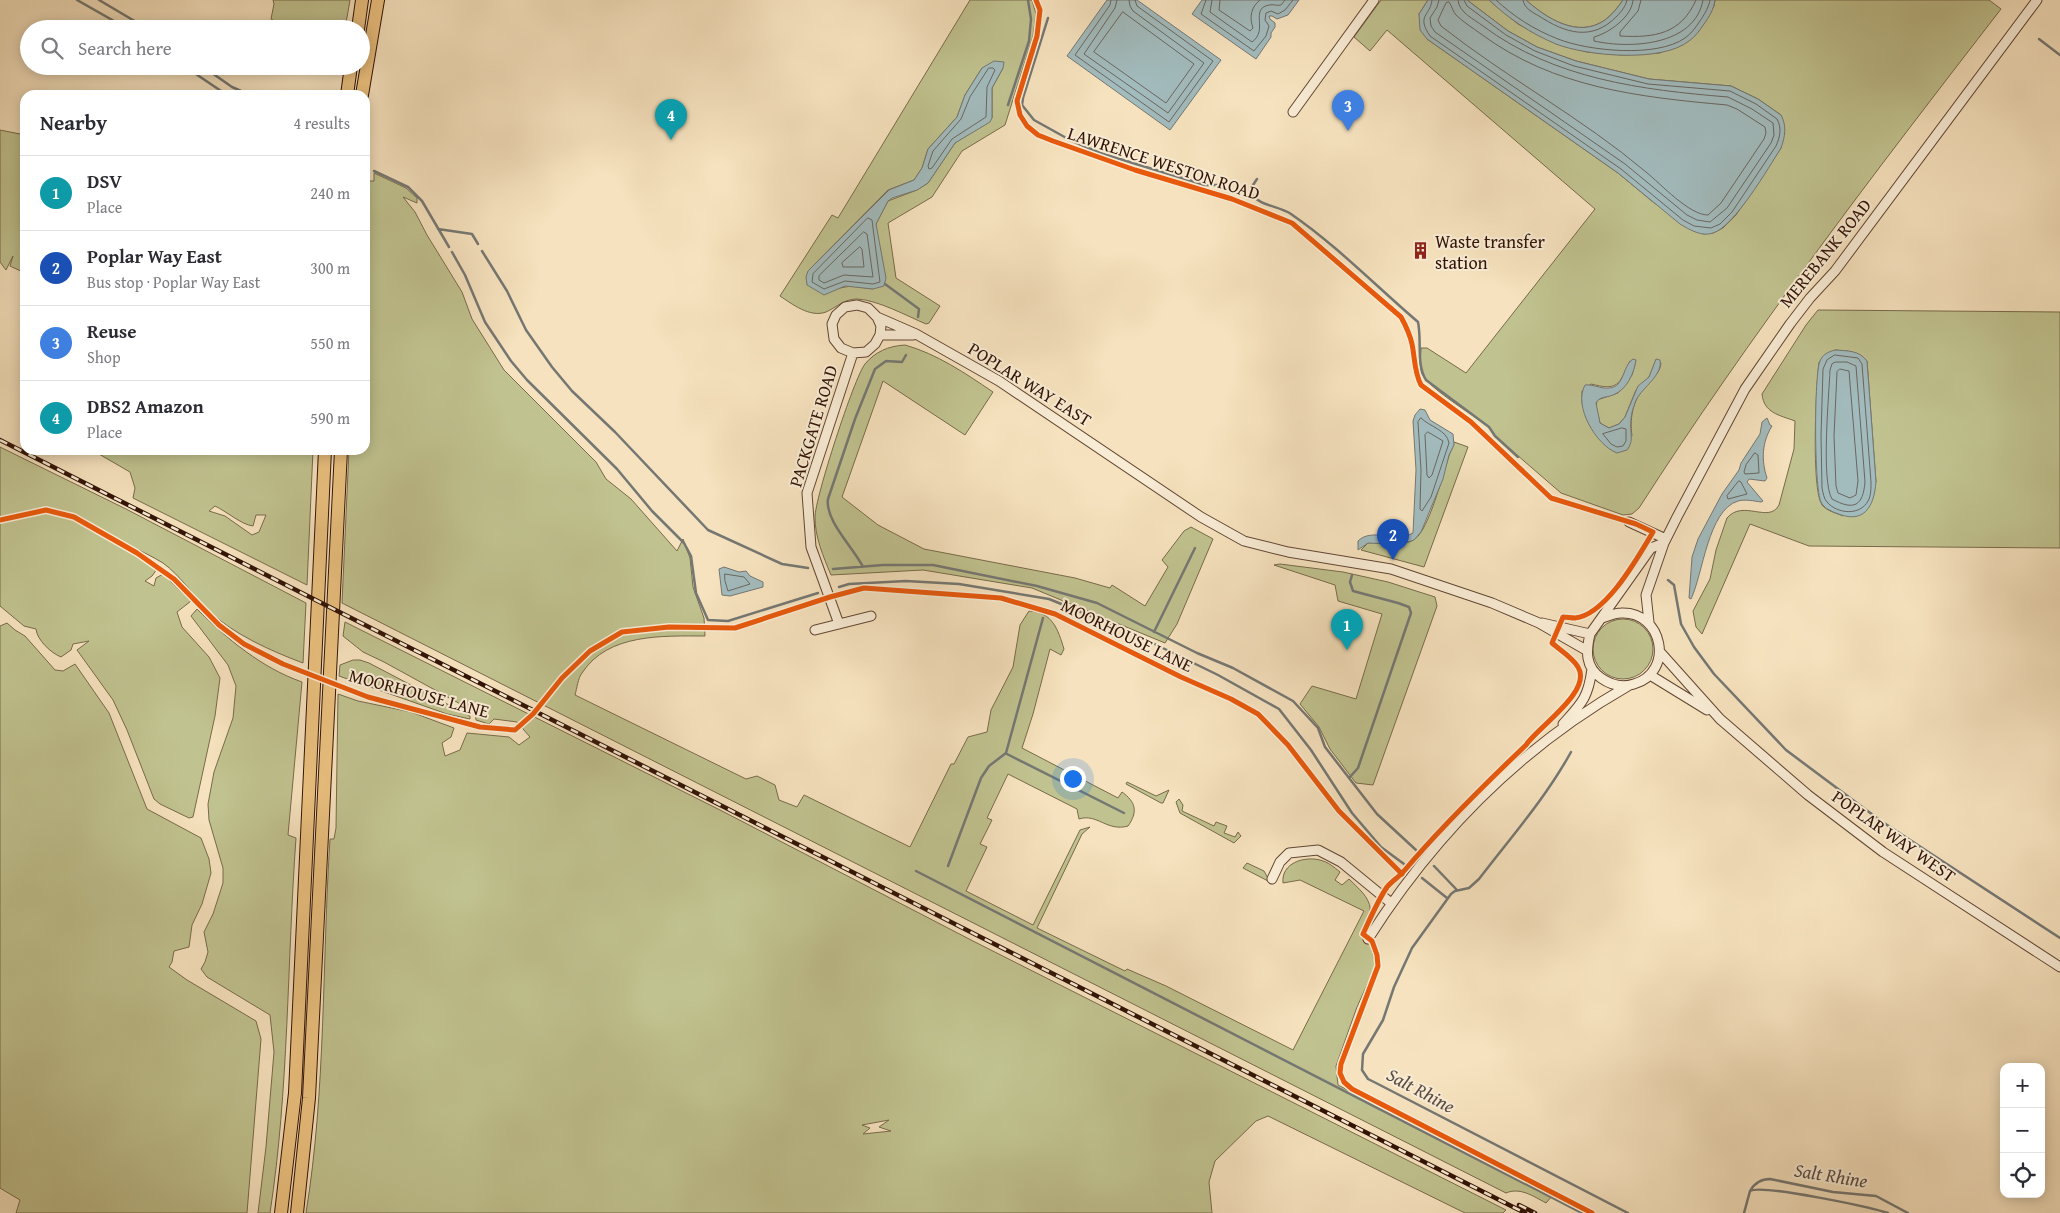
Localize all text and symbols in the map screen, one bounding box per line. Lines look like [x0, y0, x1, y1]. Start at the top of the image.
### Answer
search box [20, 20, 370, 75]
icon: search [38, 34, 66, 62]
text: Search here [78, 34, 172, 62]
pin: 3 [1332, 90, 1364, 131]
pin: 4 [655, 99, 687, 140]
text: Nearby [40, 107, 107, 138]
text: 4 results [293, 111, 350, 135]
street label: LAWRENCE WESTON ROAD [1064, 119, 1264, 207]
text: DSV [87, 167, 122, 195]
text: 1 [52, 181, 60, 205]
text: 240 m [310, 181, 350, 205]
street label: MEREBANK ROAD [1773, 193, 1878, 313]
text: Place [87, 195, 122, 219]
place label: Waste transfer station [1435, 228, 1546, 276]
building icon: Waste transfer station [1411, 241, 1431, 261]
text: Poplar Way East [87, 242, 222, 270]
text: 2 [52, 256, 60, 280]
text: 300 m [310, 256, 350, 280]
text: Bus stop · Poplar Way East [87, 270, 260, 294]
text: Reuse [87, 317, 137, 345]
text: 3 [52, 331, 60, 355]
text: 550 m [310, 331, 350, 355]
street label: POPLAR WAY EAST [963, 335, 1097, 433]
text: Shop [87, 345, 121, 369]
street label: PACKGATE ROAD [782, 362, 844, 490]
text: DBS2 Amazon [87, 392, 204, 420]
text: 4 [52, 406, 60, 430]
text: 590 m [310, 406, 350, 430]
text: Place [87, 420, 122, 444]
pin: 2 [1377, 519, 1409, 560]
street label: MOORHOUSE LANE [1056, 591, 1198, 679]
pin: 1 [1331, 609, 1363, 650]
street label: MOORHOUSE LANE [346, 661, 492, 725]
your location [1060, 766, 1086, 792]
street label: POPLAR WAY WEST [1827, 783, 1961, 889]
water label: Salt Rhine [1382, 1060, 1460, 1120]
map controls [2000, 1063, 2045, 1198]
button: + [2000, 1063, 2045, 1108]
button: − [2000, 1108, 2045, 1153]
button: locate [2000, 1153, 2045, 1198]
water label: Salt Rhine [1792, 1155, 1870, 1195]

